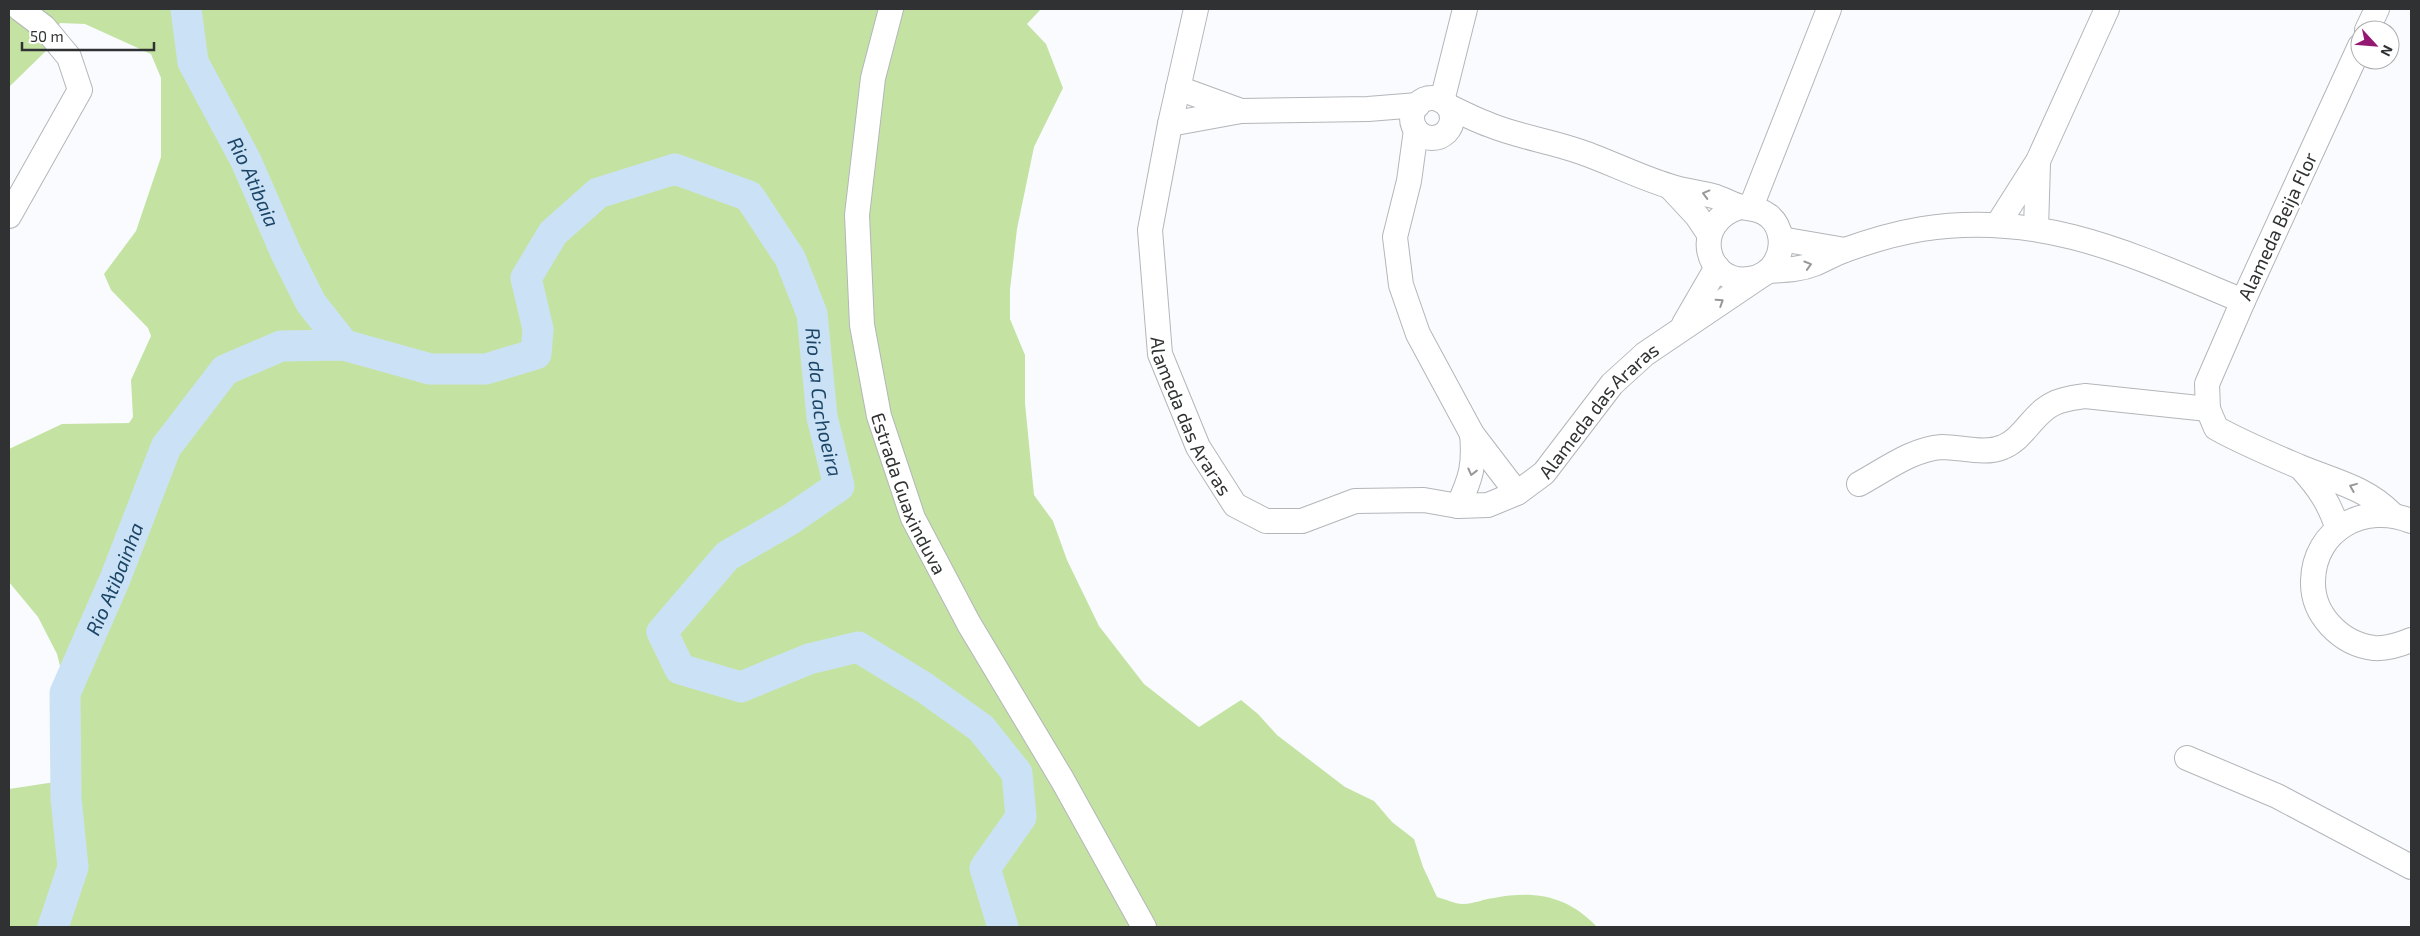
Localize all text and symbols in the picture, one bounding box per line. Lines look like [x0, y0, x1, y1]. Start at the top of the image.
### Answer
scale bar [22, 20, 155, 52]
north arrow [2350, 20, 2400, 70]
text: 50 m [30, 27, 64, 45]
text: N [2377, 43, 2397, 59]
water label: Rio Atibaia [223, 132, 285, 230]
street label: Alameda Beija Flor [2233, 148, 2322, 304]
one-way arrow [1701, 189, 1710, 200]
one-way arrow [1804, 261, 1812, 271]
one-way arrow [1715, 299, 1724, 308]
water label: Rio da Cachoeira [801, 326, 848, 479]
street label: Alameda das Araras [1147, 336, 1237, 499]
street label: Alameda das Araras [1533, 337, 1662, 482]
street label: Estrada Guaxinduva [867, 409, 952, 578]
one-way arrow [1467, 467, 1478, 476]
one-way arrow [2349, 483, 2357, 493]
water label: Rio Atibainha [80, 519, 148, 639]

